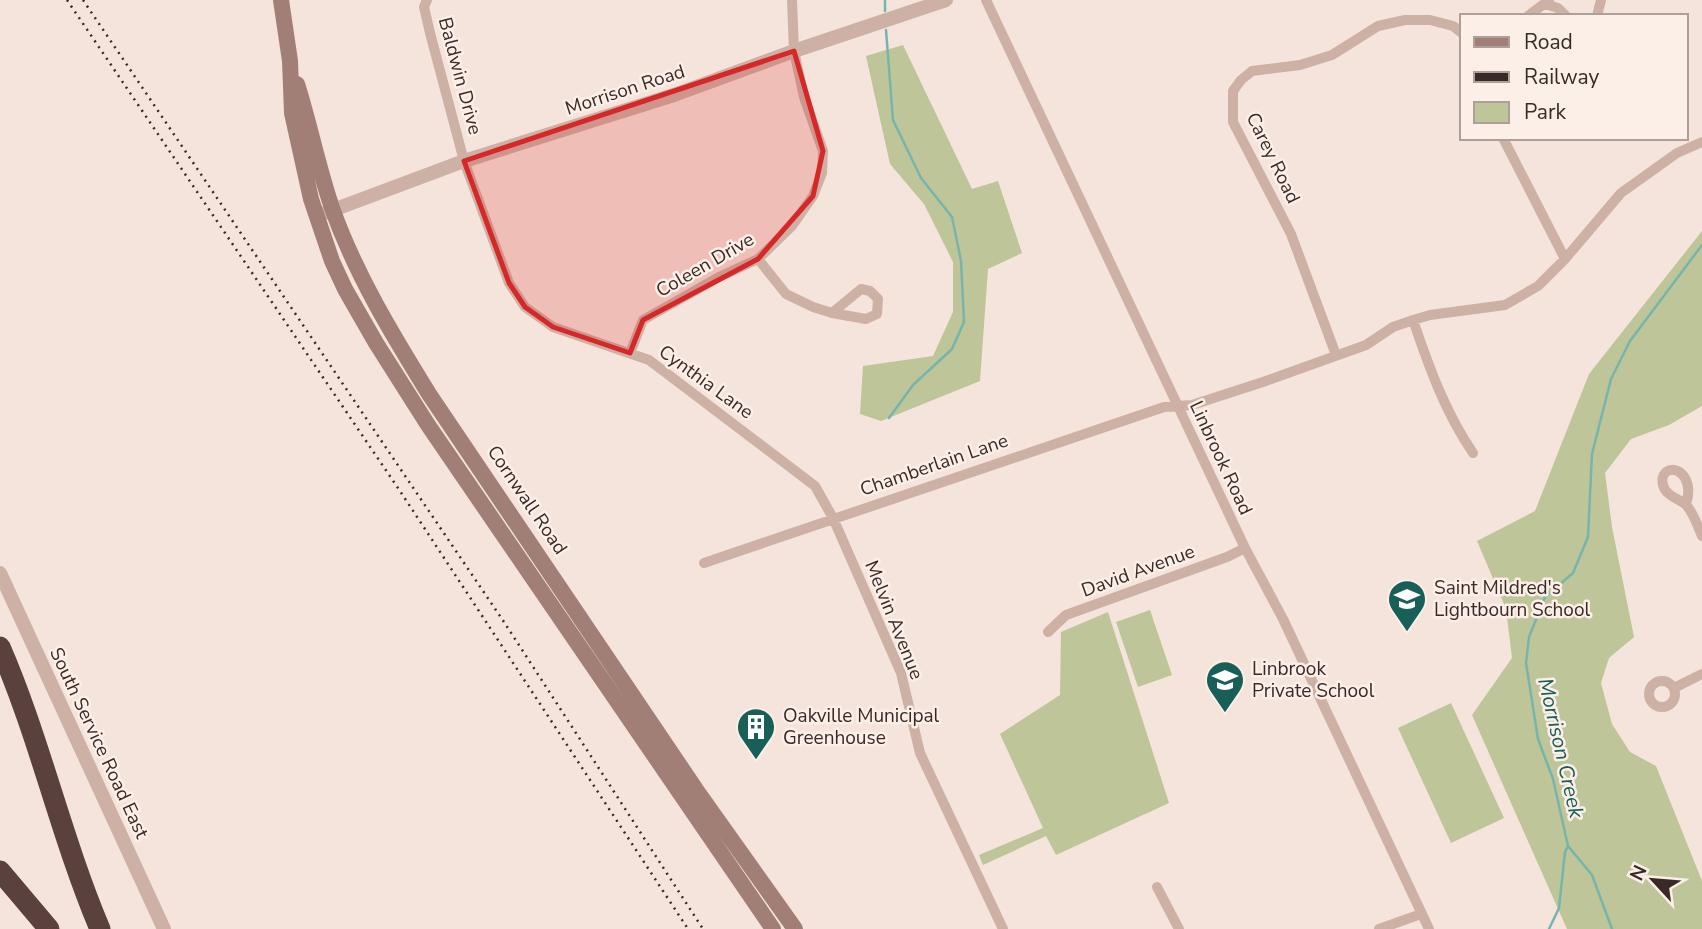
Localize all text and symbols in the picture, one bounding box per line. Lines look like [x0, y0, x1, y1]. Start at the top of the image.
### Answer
street label: Baldwin Drive [432, 14, 488, 138]
legend [1460, 14, 1688, 140]
text: Road [1524, 28, 1573, 56]
street label: Morrison Road [562, 58, 688, 122]
text: Railway [1524, 63, 1599, 91]
text: Park [1524, 98, 1566, 126]
street label: Carey Road [1240, 108, 1306, 208]
street label: Coleen Drive [651, 226, 759, 304]
street label: Cynthia Lane [653, 339, 759, 425]
street label: Linbrook Road [1183, 397, 1259, 519]
street label: Chamberlain Lane [857, 427, 1011, 503]
street label: Cornwall Road [481, 440, 573, 560]
street label: David Avenue [1078, 538, 1198, 604]
street label: Melvin Avenue [858, 557, 930, 683]
place label: Saint Mildred's Lightbourn School [1434, 575, 1590, 623]
school or university icon: Saint Mildred's Lightbourn School [1386, 578, 1428, 633]
street label: South Service Road East [43, 643, 155, 843]
place label: Linbrook Private School [1252, 656, 1375, 704]
school or university icon: Linbrook Private School [1204, 659, 1246, 714]
water label: Morrison Creek [1531, 675, 1591, 821]
place label: Oakville Municipal Greenhouse [783, 703, 940, 751]
building icon: Oakville Municipal Greenhouse [735, 706, 777, 761]
north arrow [1618, 845, 1688, 915]
text: N [1624, 861, 1653, 885]

